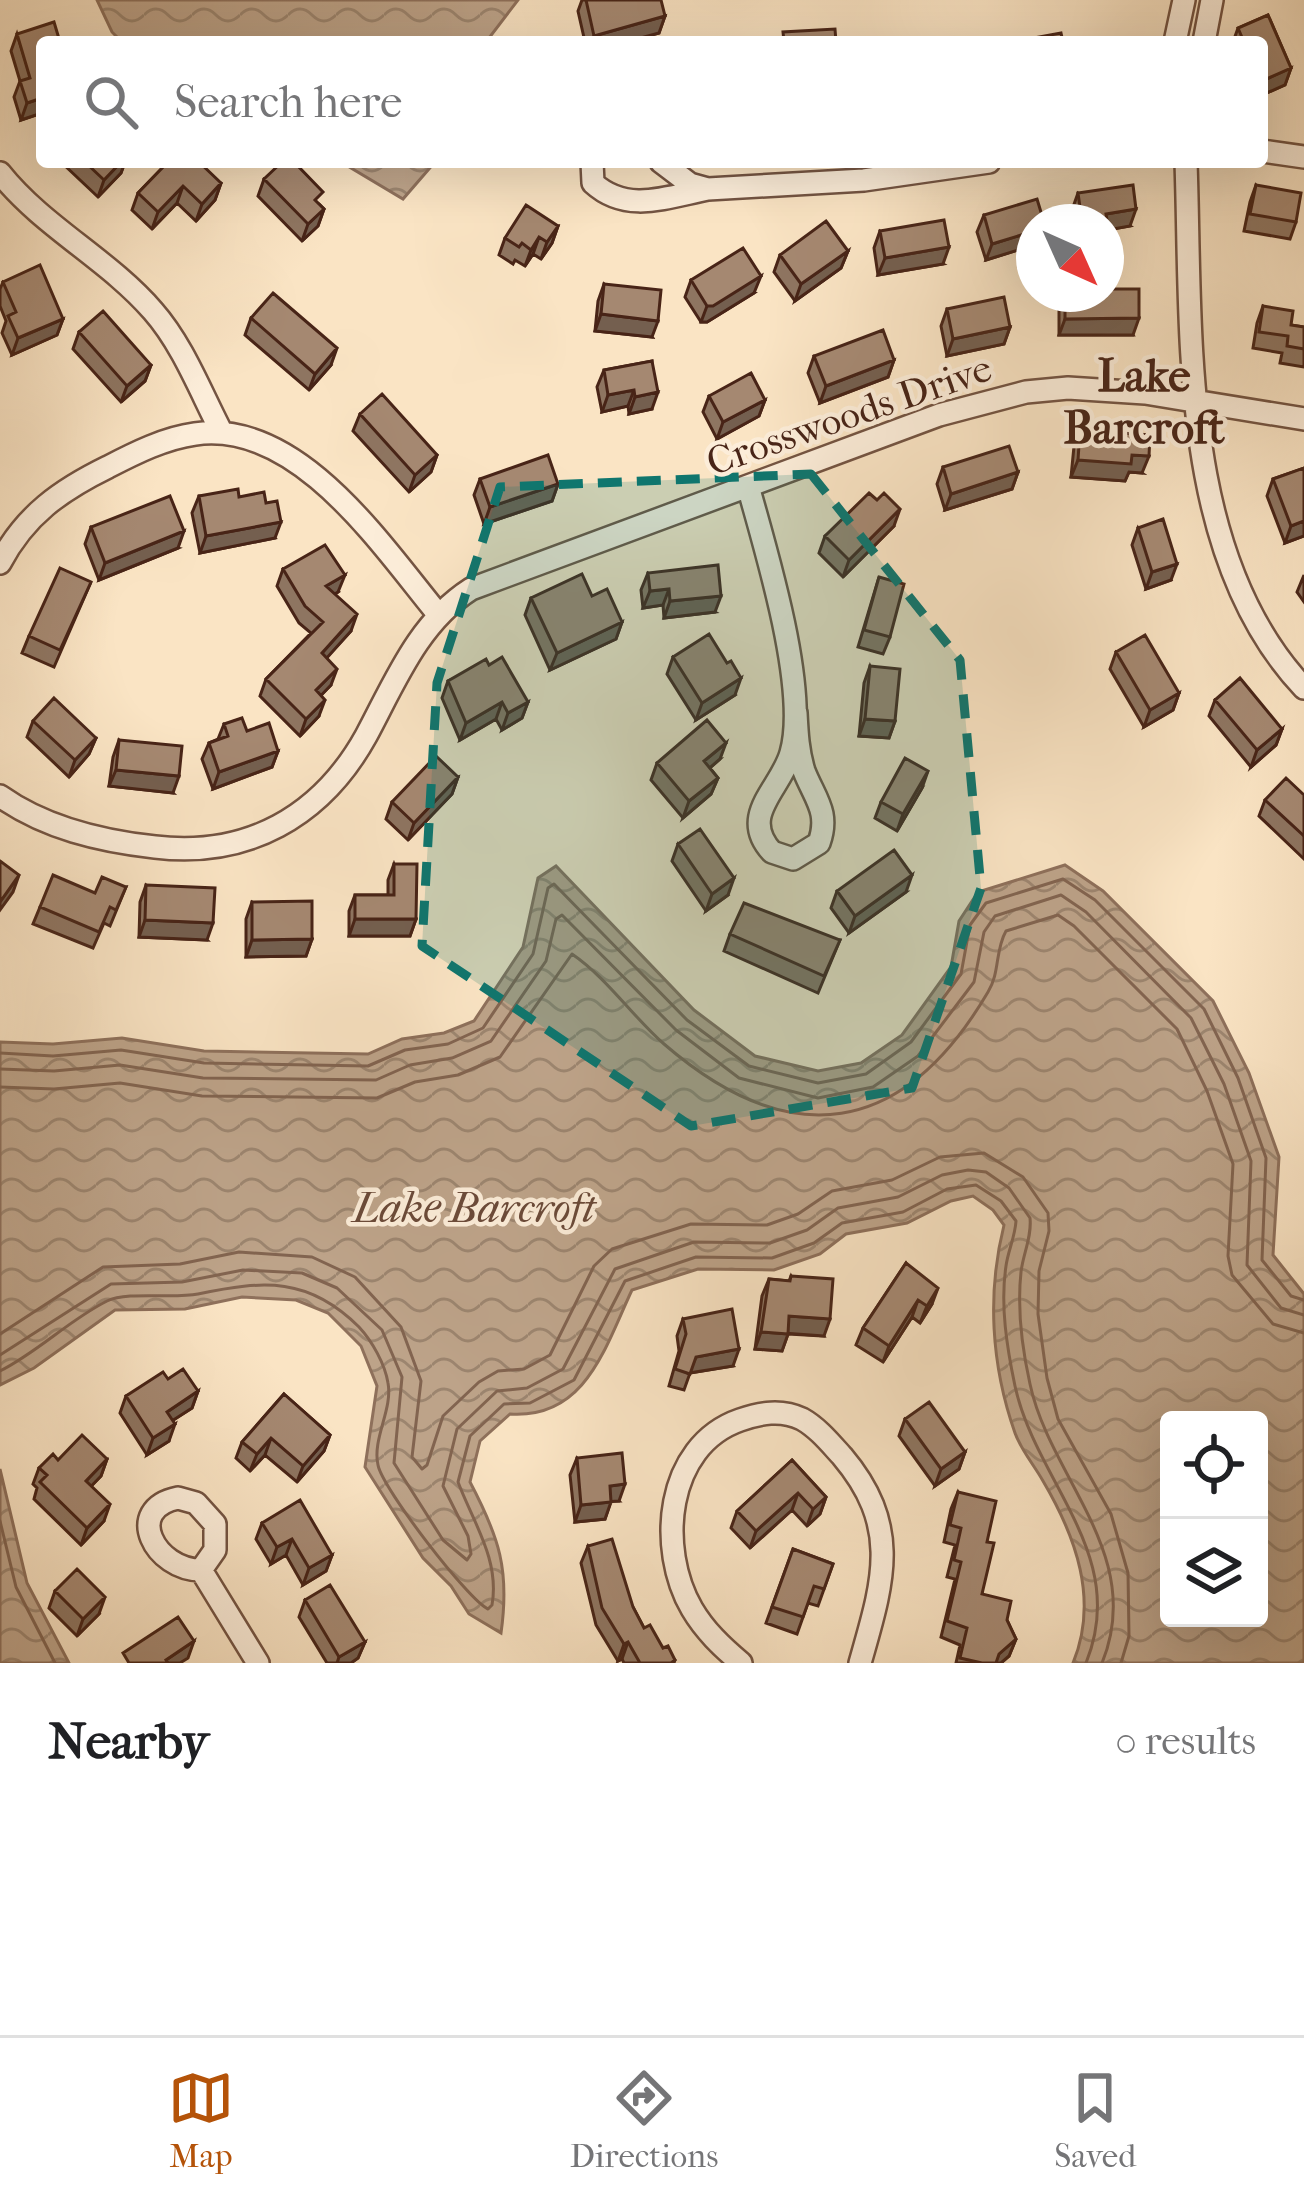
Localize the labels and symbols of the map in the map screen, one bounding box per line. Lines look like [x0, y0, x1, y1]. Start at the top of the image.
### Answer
north arrow [1016, 204, 1124, 312]
street label: Crosswoods Drive [701, 345, 997, 485]
district label: Lake Barcroft [1063, 350, 1226, 455]
water label: Lake Barcroft [350, 1184, 597, 1233]

